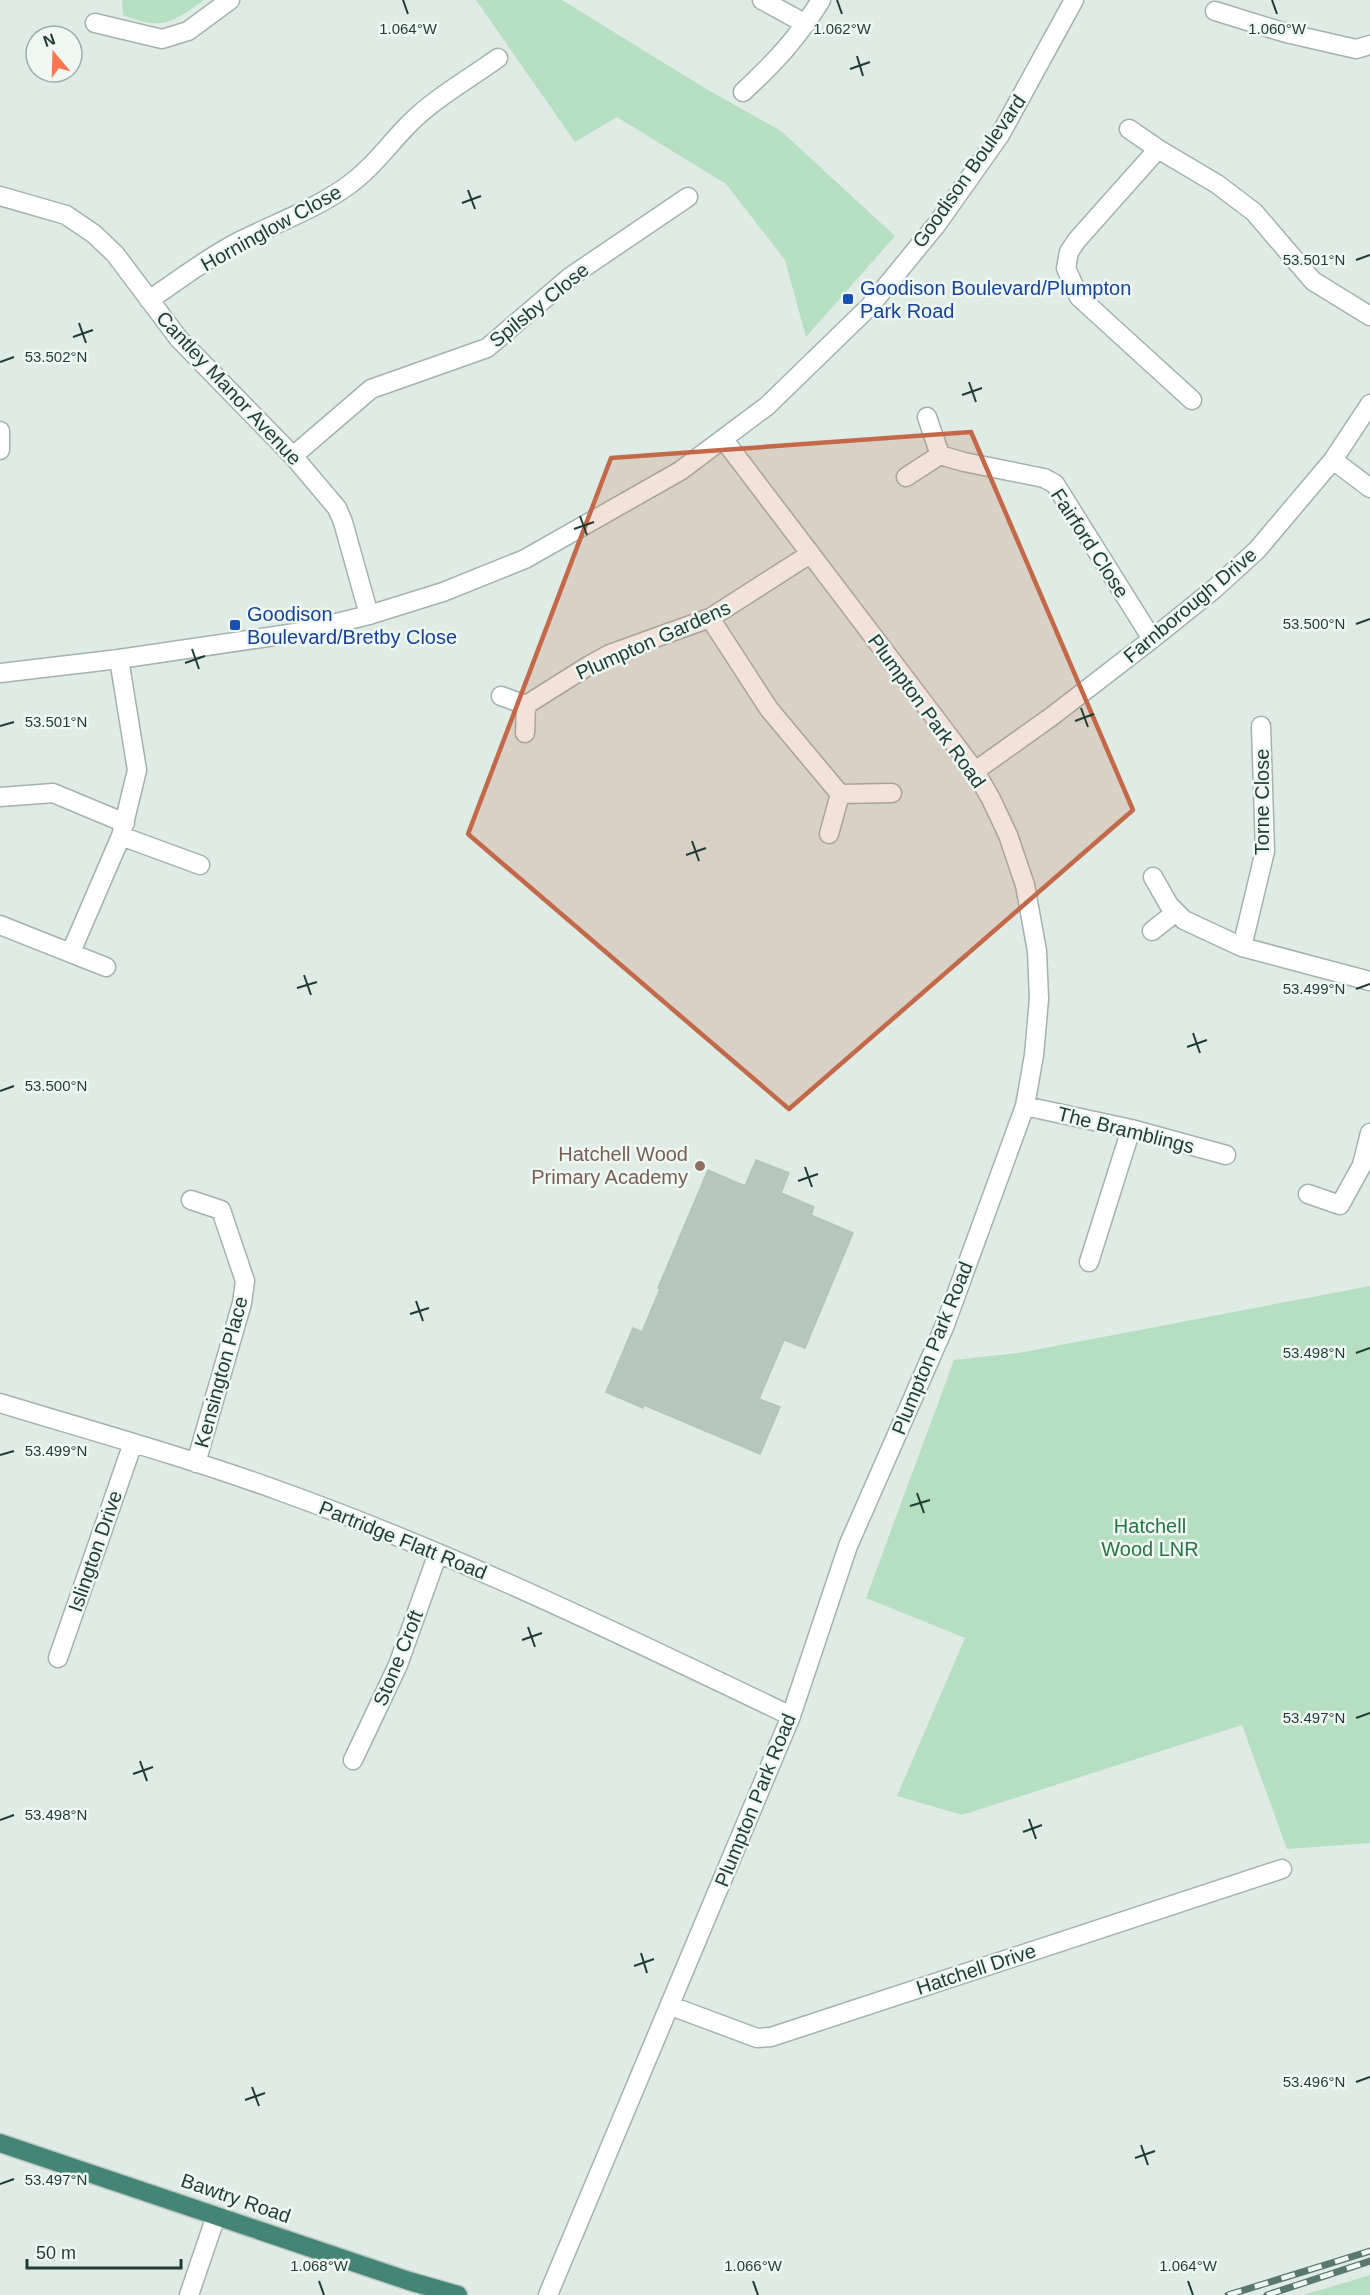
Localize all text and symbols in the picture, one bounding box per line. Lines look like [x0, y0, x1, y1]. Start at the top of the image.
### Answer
text: 1.064°W [379, 20, 438, 37]
text: 1.062°W [813, 20, 872, 37]
text: 1.060°W [1248, 20, 1307, 37]
north arrow [24, 24, 84, 84]
text: N [41, 30, 58, 50]
street label: Goodison Boulevard [908, 90, 1030, 252]
street label: Horninglow Close [197, 180, 345, 276]
text: 53.501°N [1283, 251, 1345, 268]
street label: Spilsby Close [485, 258, 593, 352]
place label: Goodison Boulevard/Plumpton Park Road [860, 277, 1131, 322]
marker: Goodison Boulevard/Plumpton Park Road [841, 292, 855, 306]
street label: Cantley Manor Avenue [152, 307, 306, 469]
text: 53.502°N [25, 348, 87, 365]
street label: Fairford Close [1047, 484, 1133, 602]
street label: Farnborough Drive [1119, 543, 1261, 667]
street label: Plumpton Gardens [572, 596, 734, 684]
place label: Goodison Boulevard/Bretby Close [247, 603, 457, 648]
text: 53.500°N [1283, 615, 1345, 632]
marker: Goodison Boulevard/Bretby Close [228, 618, 242, 632]
street label: Plumpton Park Road [864, 630, 990, 792]
text: 53.501°N [25, 713, 87, 730]
street label: Torne Close [1251, 749, 1273, 855]
text: 53.499°N [1283, 980, 1345, 997]
text: 53.500°N [25, 1077, 87, 1094]
street label: The Bramblings [1055, 1102, 1197, 1158]
place label: Hatchell Wood Primary Academy [531, 1143, 688, 1188]
marker: Hatchell Wood Primary Academy [693, 1159, 707, 1173]
street label: Plumpton Park Road [887, 1258, 977, 1438]
street label: Kensington Place [190, 1294, 252, 1450]
text: 53.498°N [1283, 1344, 1345, 1361]
text: 53.499°N [25, 1442, 87, 1459]
street label: Islington Drive [64, 1488, 126, 1614]
street label: Partridge Flatt Road [316, 1496, 490, 1584]
park label: Hatchell Wood LNR [1101, 1515, 1199, 1560]
street label: Stone Croft [369, 1607, 427, 1709]
text: 53.497°N [1283, 1709, 1345, 1726]
street label: Plumpton Park Road [710, 1710, 800, 1890]
text: 53.498°N [25, 1806, 87, 1823]
street label: Hatchell Drive [913, 1939, 1039, 1999]
text: 53.496°N [1283, 2073, 1345, 2090]
street label: Bawtry Road [178, 2169, 294, 2227]
text: 53.497°N [25, 2171, 87, 2188]
scale bar [27, 2232, 182, 2270]
text: 50 m [36, 2243, 76, 2263]
text: 1.068°W [290, 2257, 349, 2274]
text: 1.066°W [724, 2257, 783, 2274]
text: 1.064°W [1159, 2257, 1218, 2274]

